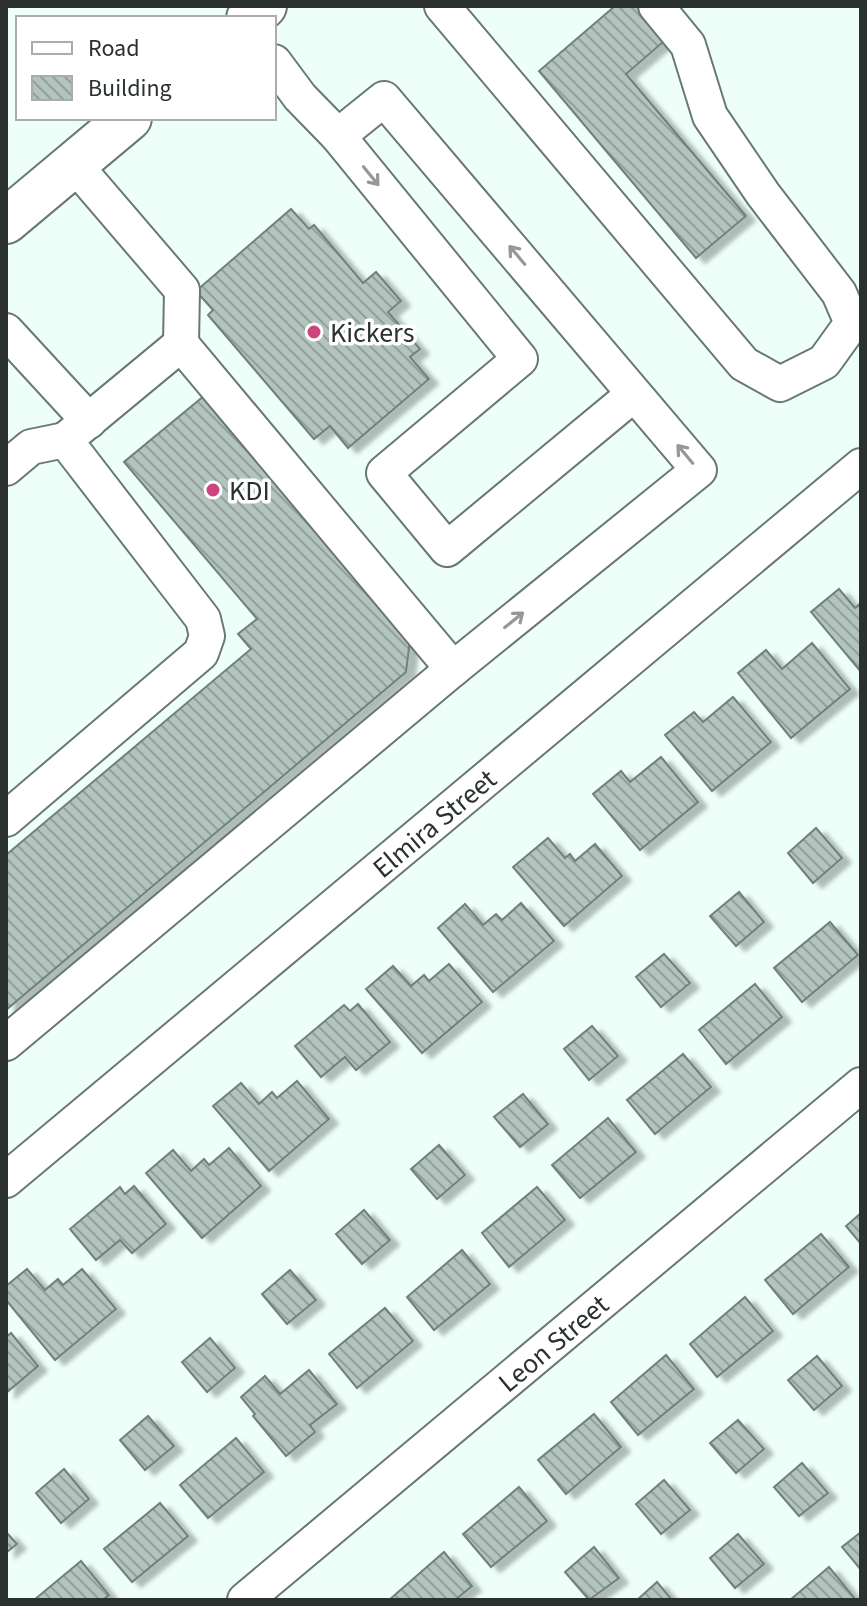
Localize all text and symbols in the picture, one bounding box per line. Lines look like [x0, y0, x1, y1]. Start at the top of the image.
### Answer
legend [16, 16, 276, 120]
text: Road [88, 31, 140, 66]
text: Building [88, 71, 172, 106]
one-way arrow [362, 165, 380, 186]
one-way arrow [508, 246, 526, 266]
place label: Kickers [330, 313, 414, 353]
marker: Kickers [305, 323, 323, 341]
one-way arrow [676, 444, 694, 464]
place label: KDI [229, 471, 270, 511]
marker: KDI [204, 481, 222, 499]
one-way arrow [503, 611, 523, 629]
street label: Elmira Street [364, 760, 506, 888]
street label: Leon Street [490, 1285, 618, 1402]

